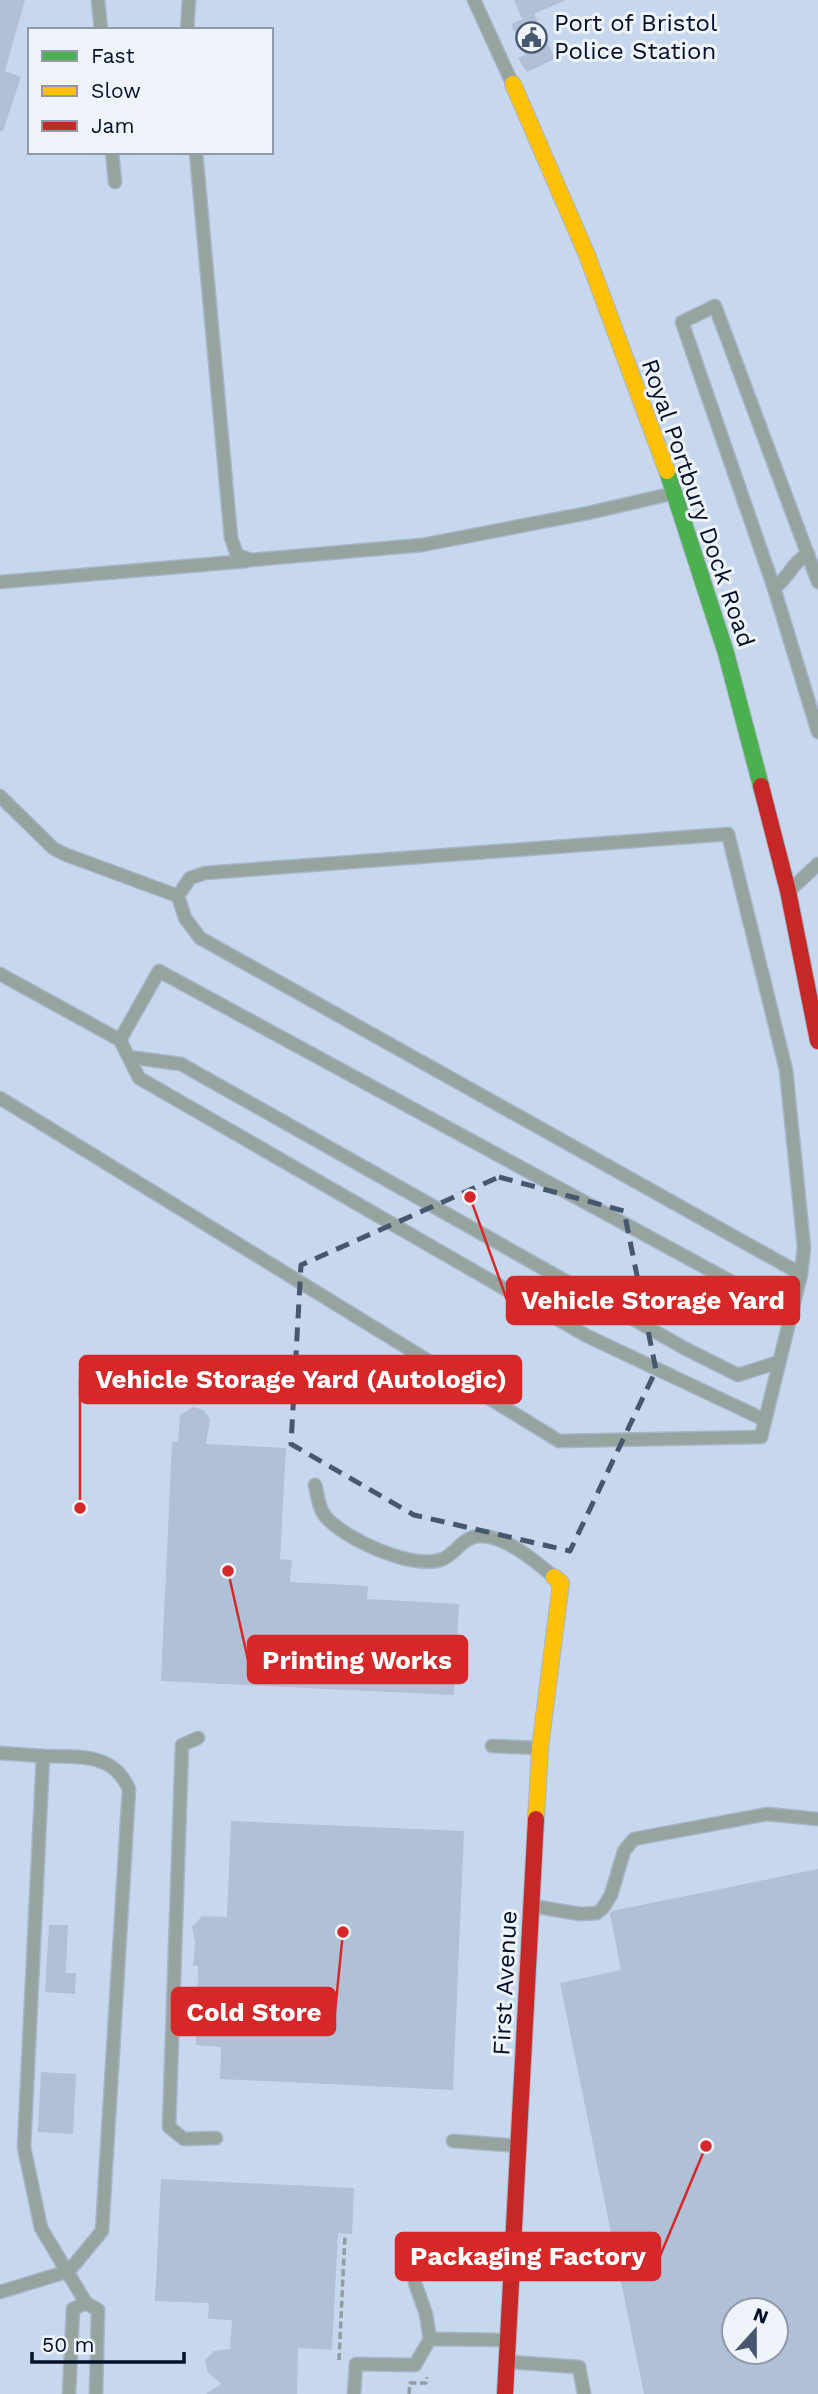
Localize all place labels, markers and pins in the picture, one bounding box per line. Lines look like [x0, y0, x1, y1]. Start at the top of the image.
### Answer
place label: Port of Bristol Police Station [554, 9, 718, 65]
public building icon: Port of Bristol Police Station [514, 20, 548, 54]
callout: Vehicle Storage Yard [507, 1277, 799, 1324]
callout: Vehicle Storage Yard (Autologic) [80, 1356, 521, 1403]
callout: Printing Works [248, 1636, 467, 1683]
callout: Cold Store [172, 1988, 335, 2035]
callout: Packaging Factory [396, 2233, 660, 2280]

